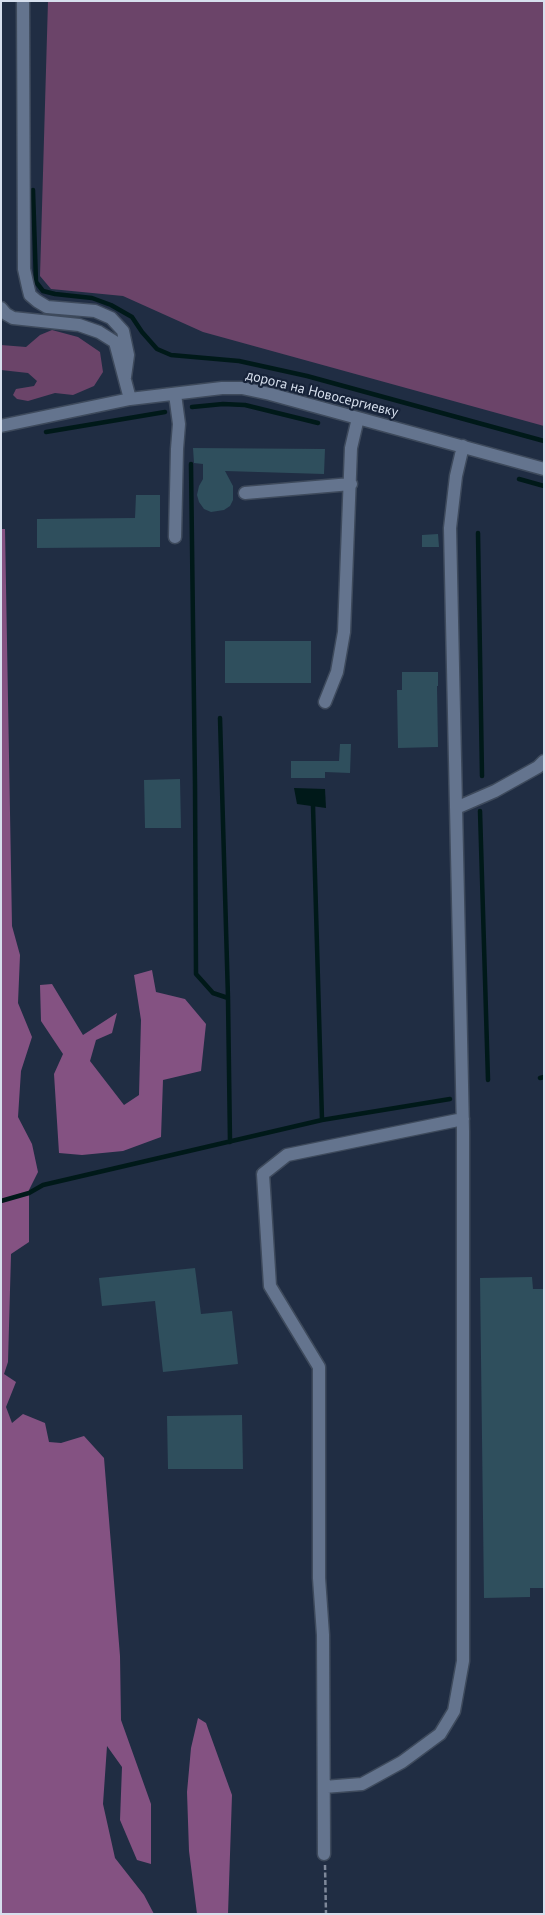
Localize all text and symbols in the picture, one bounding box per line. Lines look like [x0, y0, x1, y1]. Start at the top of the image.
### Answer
street label: дорога на Новосергиевку [244, 367, 400, 421]

